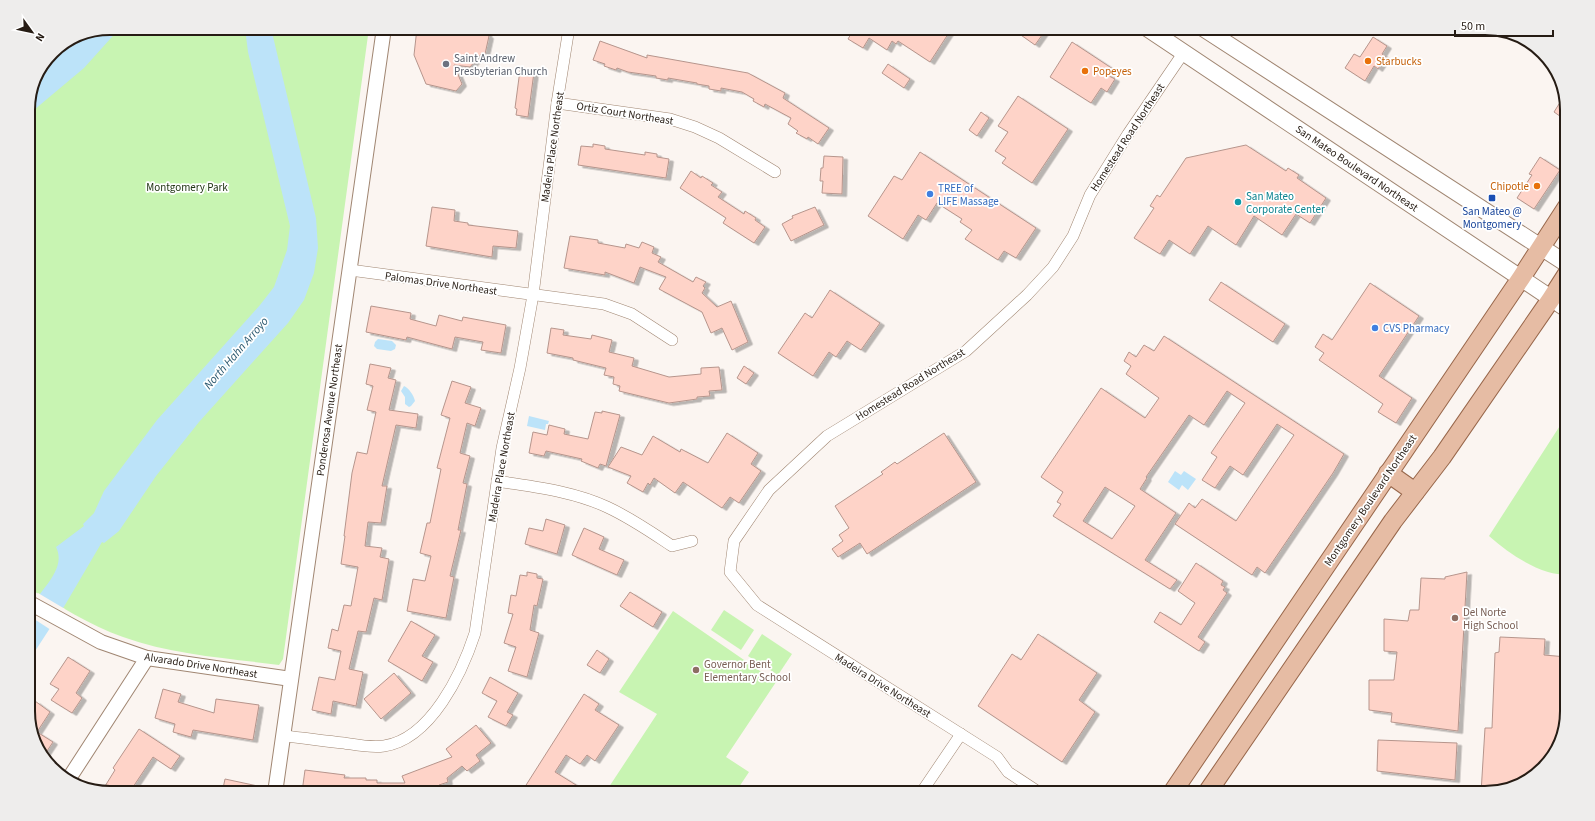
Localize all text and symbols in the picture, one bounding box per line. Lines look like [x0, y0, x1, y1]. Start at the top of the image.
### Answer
north arrow [12, 12, 52, 52]
scale bar [1455, 12, 1553, 38]
text: 50 m [1461, 18, 1485, 35]
text: N [32, 30, 48, 44]
place label: Saint Andrew Presbyterian Church [454, 51, 547, 79]
place label: Starbucks [1376, 54, 1422, 69]
marker: Starbucks [1363, 56, 1373, 66]
marker: Saint Andrew Presbyterian Church [441, 59, 451, 69]
place label: Popeyes [1093, 64, 1132, 79]
marker: Popeyes [1080, 66, 1090, 76]
street label: Homestead Road Northeast [1087, 80, 1168, 194]
street label: Madeira Place Northeast [537, 90, 568, 203]
street label: Ortiz Court Northeast [575, 98, 675, 129]
street label: San Mateo Boulevard Northeast [1292, 122, 1421, 215]
place label: Chipotle [1490, 179, 1530, 194]
park label: Montgomery Park [146, 180, 228, 195]
place label: TREE of LIFE Massage [938, 181, 999, 209]
marker: Chipotle [1532, 181, 1542, 191]
marker: TREE of LIFE Massage [925, 189, 935, 199]
place label: San Mateo Corporate Center [1246, 189, 1325, 217]
marker: San Mateo @ Montgomery [1487, 193, 1497, 203]
marker: San Mateo Corporate Center [1233, 197, 1243, 207]
place label: San Mateo @ Montgomery [1462, 204, 1522, 232]
street label: Palomas Drive Northeast [384, 268, 498, 299]
water label: North Hahn Arroyo [200, 313, 273, 393]
place label: CVS Pharmacy [1383, 321, 1449, 336]
marker: CVS Pharmacy [1370, 323, 1380, 333]
street label: Ponderosa Avenue Northeast [313, 343, 346, 477]
street label: Homestead Road Northeast [853, 344, 968, 424]
street label: Madeira Place Northeast [484, 411, 519, 523]
street label: Montgomery Boulevard Northeast [1321, 431, 1420, 569]
place label: Del Norte High School [1463, 605, 1518, 633]
marker: Del Norte High School [1450, 613, 1460, 623]
street label: Alvarado Drive Northeast [143, 649, 259, 682]
street label: Madeira Drive Northeast [832, 650, 934, 721]
place label: Governor Bent Elementary School [704, 657, 791, 685]
marker: Governor Bent Elementary School [691, 665, 701, 675]

